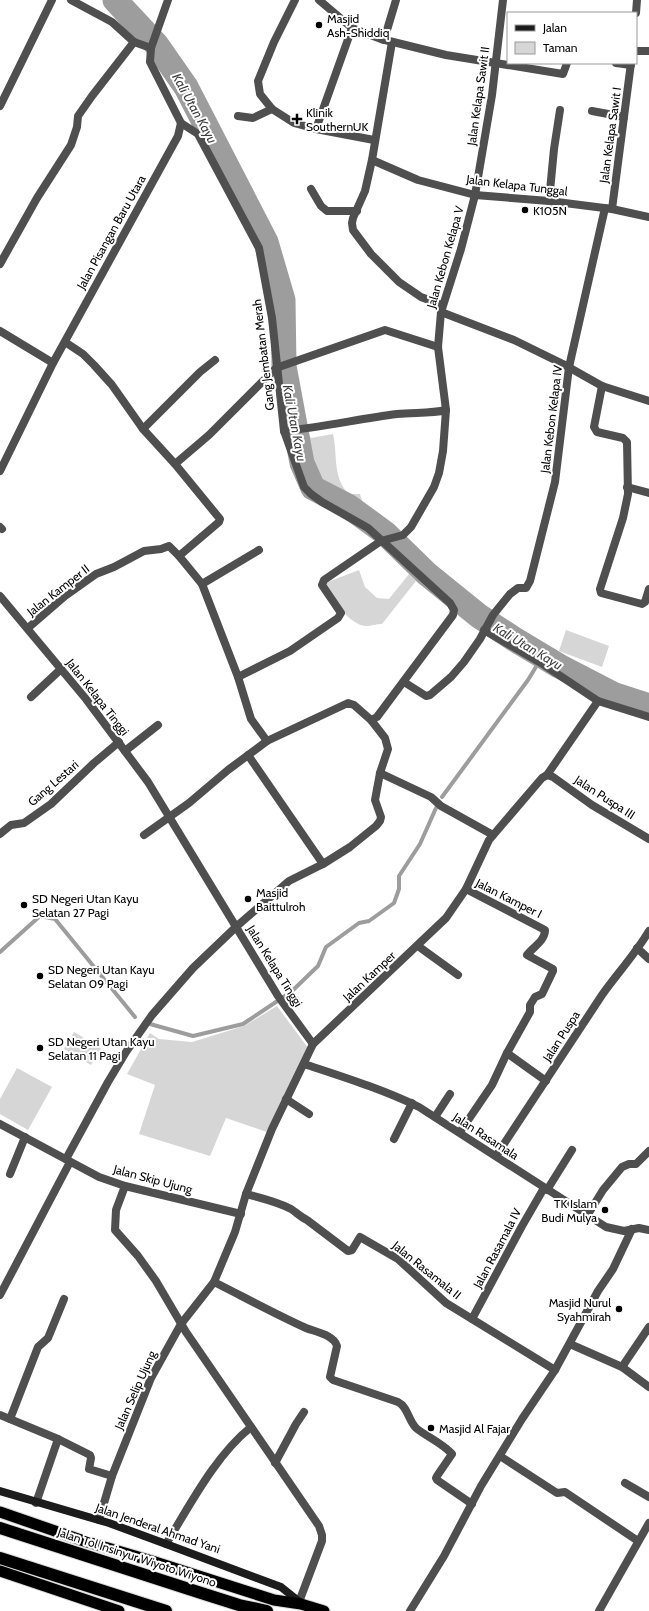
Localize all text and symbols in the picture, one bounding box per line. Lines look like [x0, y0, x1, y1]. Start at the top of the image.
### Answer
place label: Masjid Ash-Shiddiq [327, 11, 389, 40]
legend [507, 12, 637, 64]
marker: Masjid Ash-Shiddiq [314, 20, 324, 30]
text: Jalan [542, 20, 567, 35]
text: Taman [543, 40, 578, 55]
street label: Jalan Kelapa Sawit II [463, 46, 492, 147]
water label: Kali Utan Kayu [169, 70, 221, 146]
street label: Jalan Kelapa Sawit I [596, 86, 624, 185]
place label: Klinik SouthernUK [306, 105, 368, 134]
marker: Klinik SouthernUK [291, 113, 303, 125]
street label: Jalan Kelapa Tunggal [465, 171, 569, 199]
street label: Jalan Pisangan Baru Utara [73, 172, 149, 293]
place label: K105N [533, 203, 567, 218]
street label: Jalan Kebon Kelapa V [423, 204, 467, 311]
marker: K105N [520, 205, 530, 215]
street label: Gang Jembatan Merah [249, 299, 277, 411]
street label: Jalan Kebon Kelapa IV [537, 364, 565, 475]
water label: Kali Utan Kayu [280, 383, 310, 463]
street label: Jalan Kamper II [23, 561, 92, 620]
water label: Kali Utan Kayu [491, 619, 566, 673]
street label: Jalan Kelapa Tinggi [63, 655, 133, 738]
street label: Gang Lestari [25, 757, 81, 809]
street label: Jalan Puspa III [571, 771, 638, 822]
street label: Jalan Kamper I [473, 874, 545, 921]
place label: Masjid Baittulroh [256, 885, 305, 914]
place label: SD Negeri Utan Kayu Selatan 27 Pagi [32, 891, 139, 920]
marker: Masjid Baittulroh [243, 894, 253, 904]
marker: SD Negeri Utan Kayu Selatan 27 Pagi [19, 900, 29, 910]
street label: Jalan Kelapa Tinggi [243, 922, 306, 1010]
street label: Jalan Kamper [339, 948, 399, 1005]
place label: SD Negeri Utan Kayu Selatan 09 Pagi [48, 962, 155, 991]
marker: SD Negeri Utan Kayu Selatan 09 Pagi [35, 971, 45, 981]
street label: Jalan Puspa [539, 1008, 583, 1065]
place label: SD Negeri Utan Kayu Selatan 11 Pagi [48, 1034, 155, 1063]
marker: SD Negeri Utan Kayu Selatan 11 Pagi [35, 1043, 45, 1053]
street label: Jalan Rasamala [450, 1109, 522, 1163]
street label: Jalan Skip Ujung [111, 1161, 195, 1197]
place label: TK Islam Budi Mulya [541, 1196, 597, 1225]
street label: Jalan Rasamala IV [469, 1205, 525, 1291]
marker: TK Islam Budi Mulya [600, 1205, 610, 1215]
street label: Jalan Rasamala II [389, 1237, 464, 1302]
place label: Masjid Nurul Syahmirah [549, 1295, 611, 1324]
marker: Masjid Nurul Syahmirah [614, 1304, 624, 1314]
street label: Jalan Selip Ujung [111, 1347, 159, 1433]
place label: Masjid Al Fajar [439, 1421, 510, 1436]
marker: Masjid Al Fajar [426, 1423, 436, 1433]
street label: Jalan Jenderal Ahmad Yani [93, 1499, 222, 1556]
street label: Jalan Tol Insinyur Wiyoto Wiyono [55, 1524, 219, 1590]

